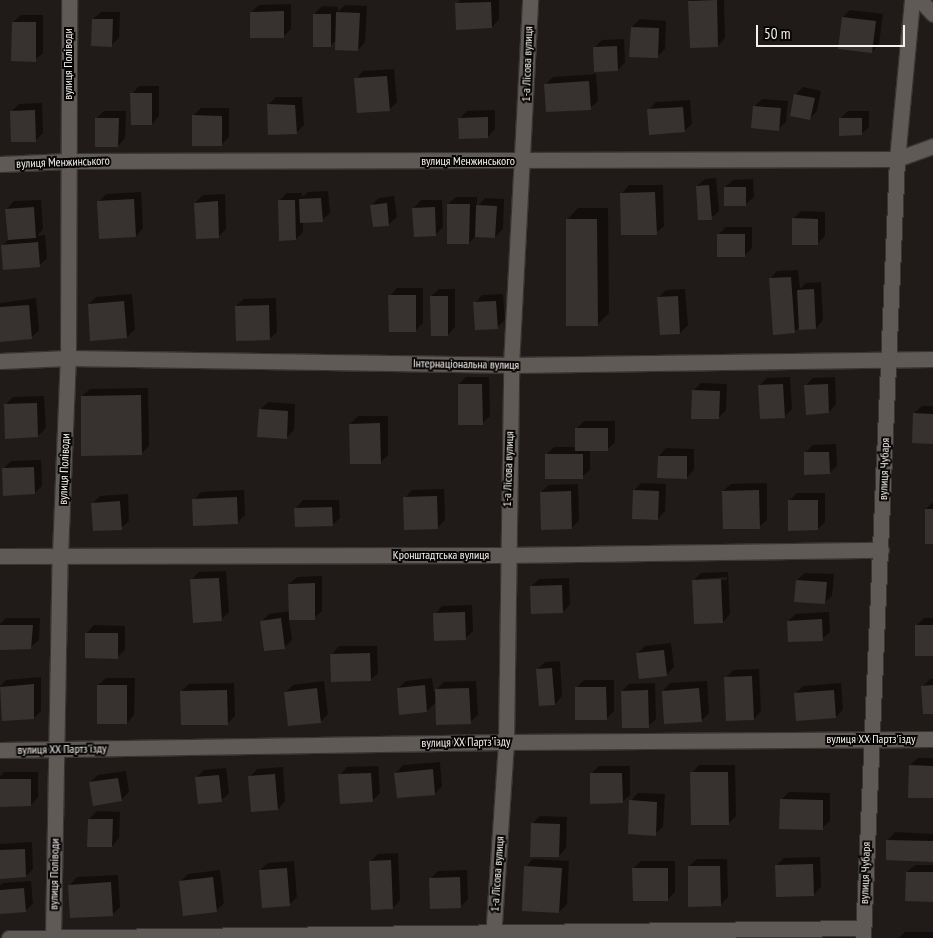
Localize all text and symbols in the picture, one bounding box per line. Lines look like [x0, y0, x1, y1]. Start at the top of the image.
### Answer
scale bar [758, 15, 907, 47]
text: 50 m [764, 24, 790, 43]
street label: 1-а Лісова вулиця [518, 26, 536, 102]
street label: вулиця Поліводи [61, 28, 75, 100]
street label: вулиця Менжинського [16, 153, 110, 171]
street label: вулиця Менжинського [421, 154, 515, 168]
street label: Інтернаціональна вулиця [413, 356, 519, 372]
street label: 1-а Лісова вулиця [499, 431, 517, 507]
street label: вулиця Поліводи [56, 433, 72, 505]
street label: вулиця Чубаря [876, 438, 892, 500]
street label: Кронштадтська вулиця [393, 548, 489, 562]
street label: вулиця XX Партз'їзду [826, 732, 916, 746]
street label: вулиця XX Партз'їзду [421, 734, 511, 750]
street label: вулиця XX Партз'їзду [17, 741, 107, 757]
street label: 1-а Лісова вулиця [487, 836, 507, 912]
street label: вулиця Поліводи [46, 838, 62, 910]
street label: вулиця Чубаря [857, 842, 873, 904]

